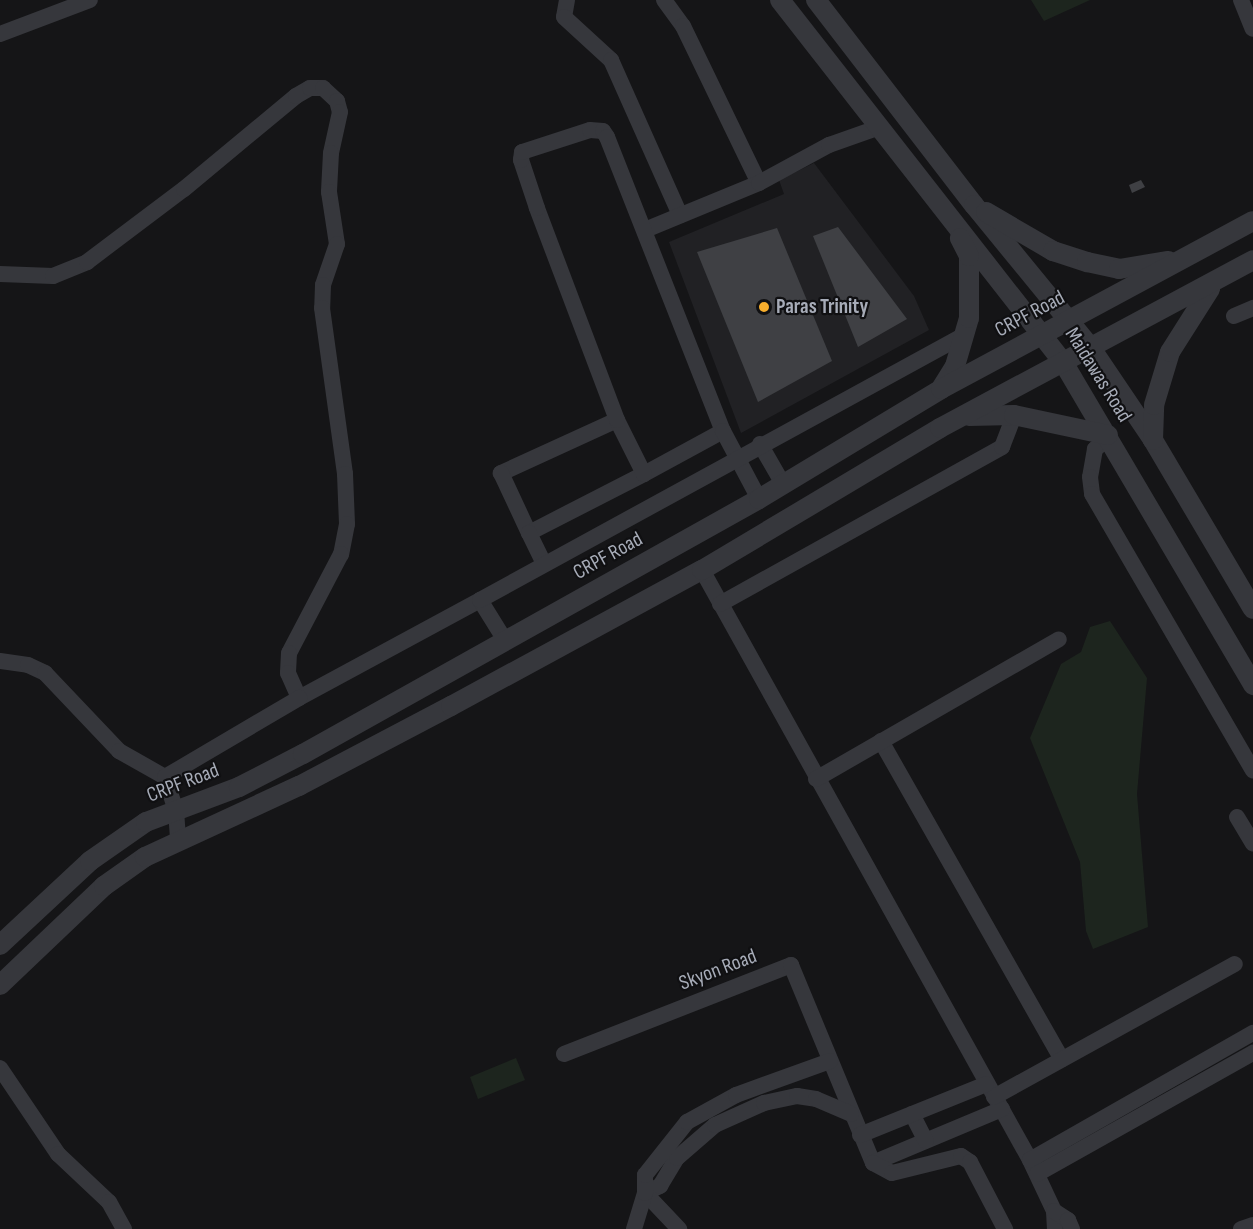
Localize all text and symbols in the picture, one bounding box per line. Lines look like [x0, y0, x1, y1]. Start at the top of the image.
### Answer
street label: CRPF Road [991, 285, 1069, 343]
place label: Paras Trinity [776, 294, 868, 320]
marker: Paras Trinity [757, 300, 771, 314]
street label: Maidawas Road [1059, 323, 1137, 427]
street label: CRPF Road [569, 527, 647, 585]
street label: CRPF Road [143, 758, 223, 808]
street label: Skyon Road [676, 944, 760, 996]

